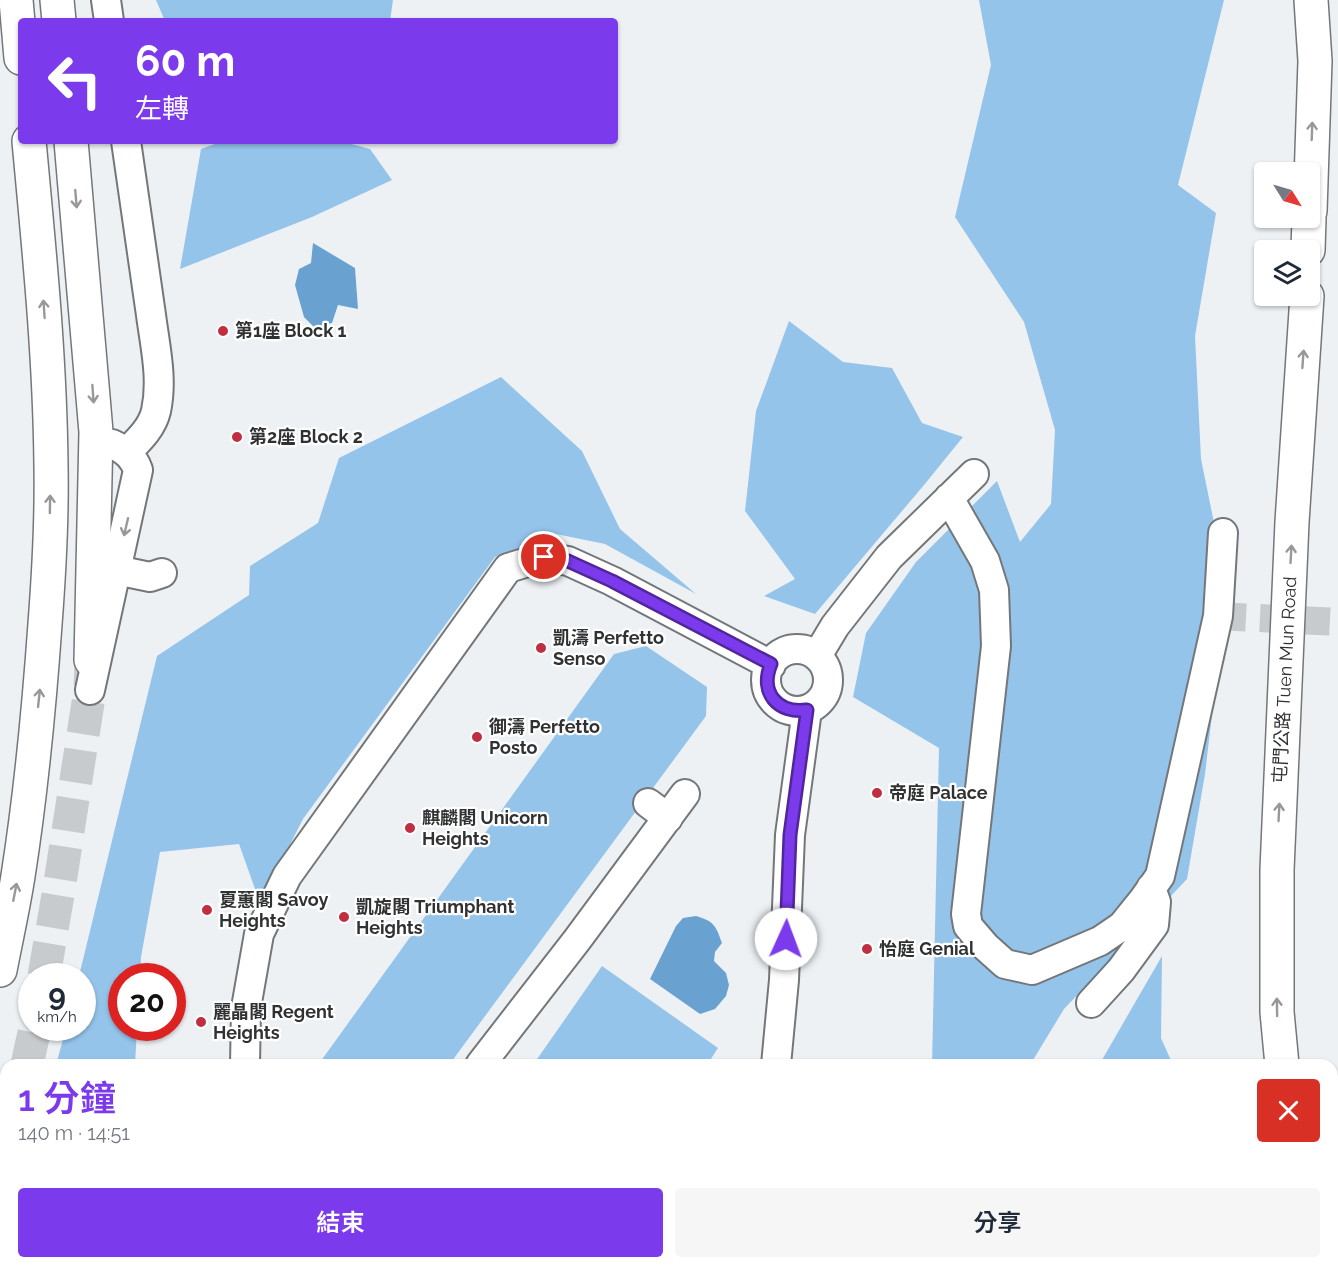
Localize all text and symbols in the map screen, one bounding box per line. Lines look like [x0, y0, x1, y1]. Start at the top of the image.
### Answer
text: 60 m [135, 37, 235, 86]
icon: left [36, 42, 114, 120]
text: 左轉 [135, 93, 189, 124]
one-way arrow [1307, 122, 1318, 142]
north arrow [1254, 162, 1320, 228]
map controls [1254, 162, 1320, 306]
one-way arrow [71, 189, 82, 209]
button: layers [1254, 240, 1320, 306]
one-way arrow [38, 299, 49, 319]
place label: 第1座 Block 1 [235, 320, 347, 341]
marker: 第1座 Block 1 [216, 324, 230, 338]
one-way arrow [1298, 350, 1309, 370]
one-way arrow [88, 383, 99, 403]
place label: 第2座 Block 2 [249, 426, 363, 447]
marker: 第2座 Block 2 [230, 430, 244, 444]
one-way arrow [45, 494, 56, 514]
one-way arrow [120, 517, 131, 536]
pin [518, 531, 569, 582]
icon: arrive [527, 540, 560, 573]
one-way arrow [1285, 545, 1296, 565]
street label: 屯門公路 Tuen Mun Road [1269, 576, 1300, 784]
place label: 凱濤 Perfetto Senso [553, 627, 664, 669]
marker: 凱濤 Perfetto Senso [534, 641, 548, 655]
one-way arrow [34, 689, 45, 709]
place label: 御濤 Perfetto Posto [489, 716, 600, 758]
marker: 御濤 Perfetto Posto [470, 730, 484, 744]
place label: 帝庭 Palace [889, 782, 988, 803]
marker: 帝庭 Palace [870, 786, 884, 800]
one-way arrow [1274, 802, 1285, 822]
place label: 麒麟閣 Unicorn Heights [422, 807, 548, 849]
marker: 麒麟閣 Unicorn Heights [403, 821, 417, 835]
one-way arrow [10, 882, 21, 902]
place label: 夏蕙閣 Savoy Heights [219, 889, 328, 931]
place label: 凱旋閣 Triumphant Heights [356, 896, 514, 938]
marker: 夏蕙閣 Savoy Heights [200, 903, 214, 917]
position arrow [754, 907, 818, 971]
marker: 凱旋閣 Triumphant Heights [337, 910, 351, 924]
place label: 怡庭 Genial [879, 938, 975, 959]
marker: 怡庭 Genial [860, 942, 874, 956]
speed limit sign: 20 [108, 963, 186, 1041]
text: 9 [48, 977, 66, 1012]
one-way arrow [1272, 997, 1283, 1017]
place label: 麗晶閣 Regent Heights [213, 1001, 334, 1043]
text: km/h [37, 1008, 77, 1026]
marker: 麗晶閣 Regent Heights [194, 1015, 208, 1029]
text: 1 分鐘 [18, 1077, 116, 1119]
button: close [1257, 1079, 1320, 1142]
text: 140 m · 14:51 [18, 1121, 130, 1145]
button: 結束 [18, 1188, 663, 1257]
button: 分享 [675, 1188, 1320, 1257]

